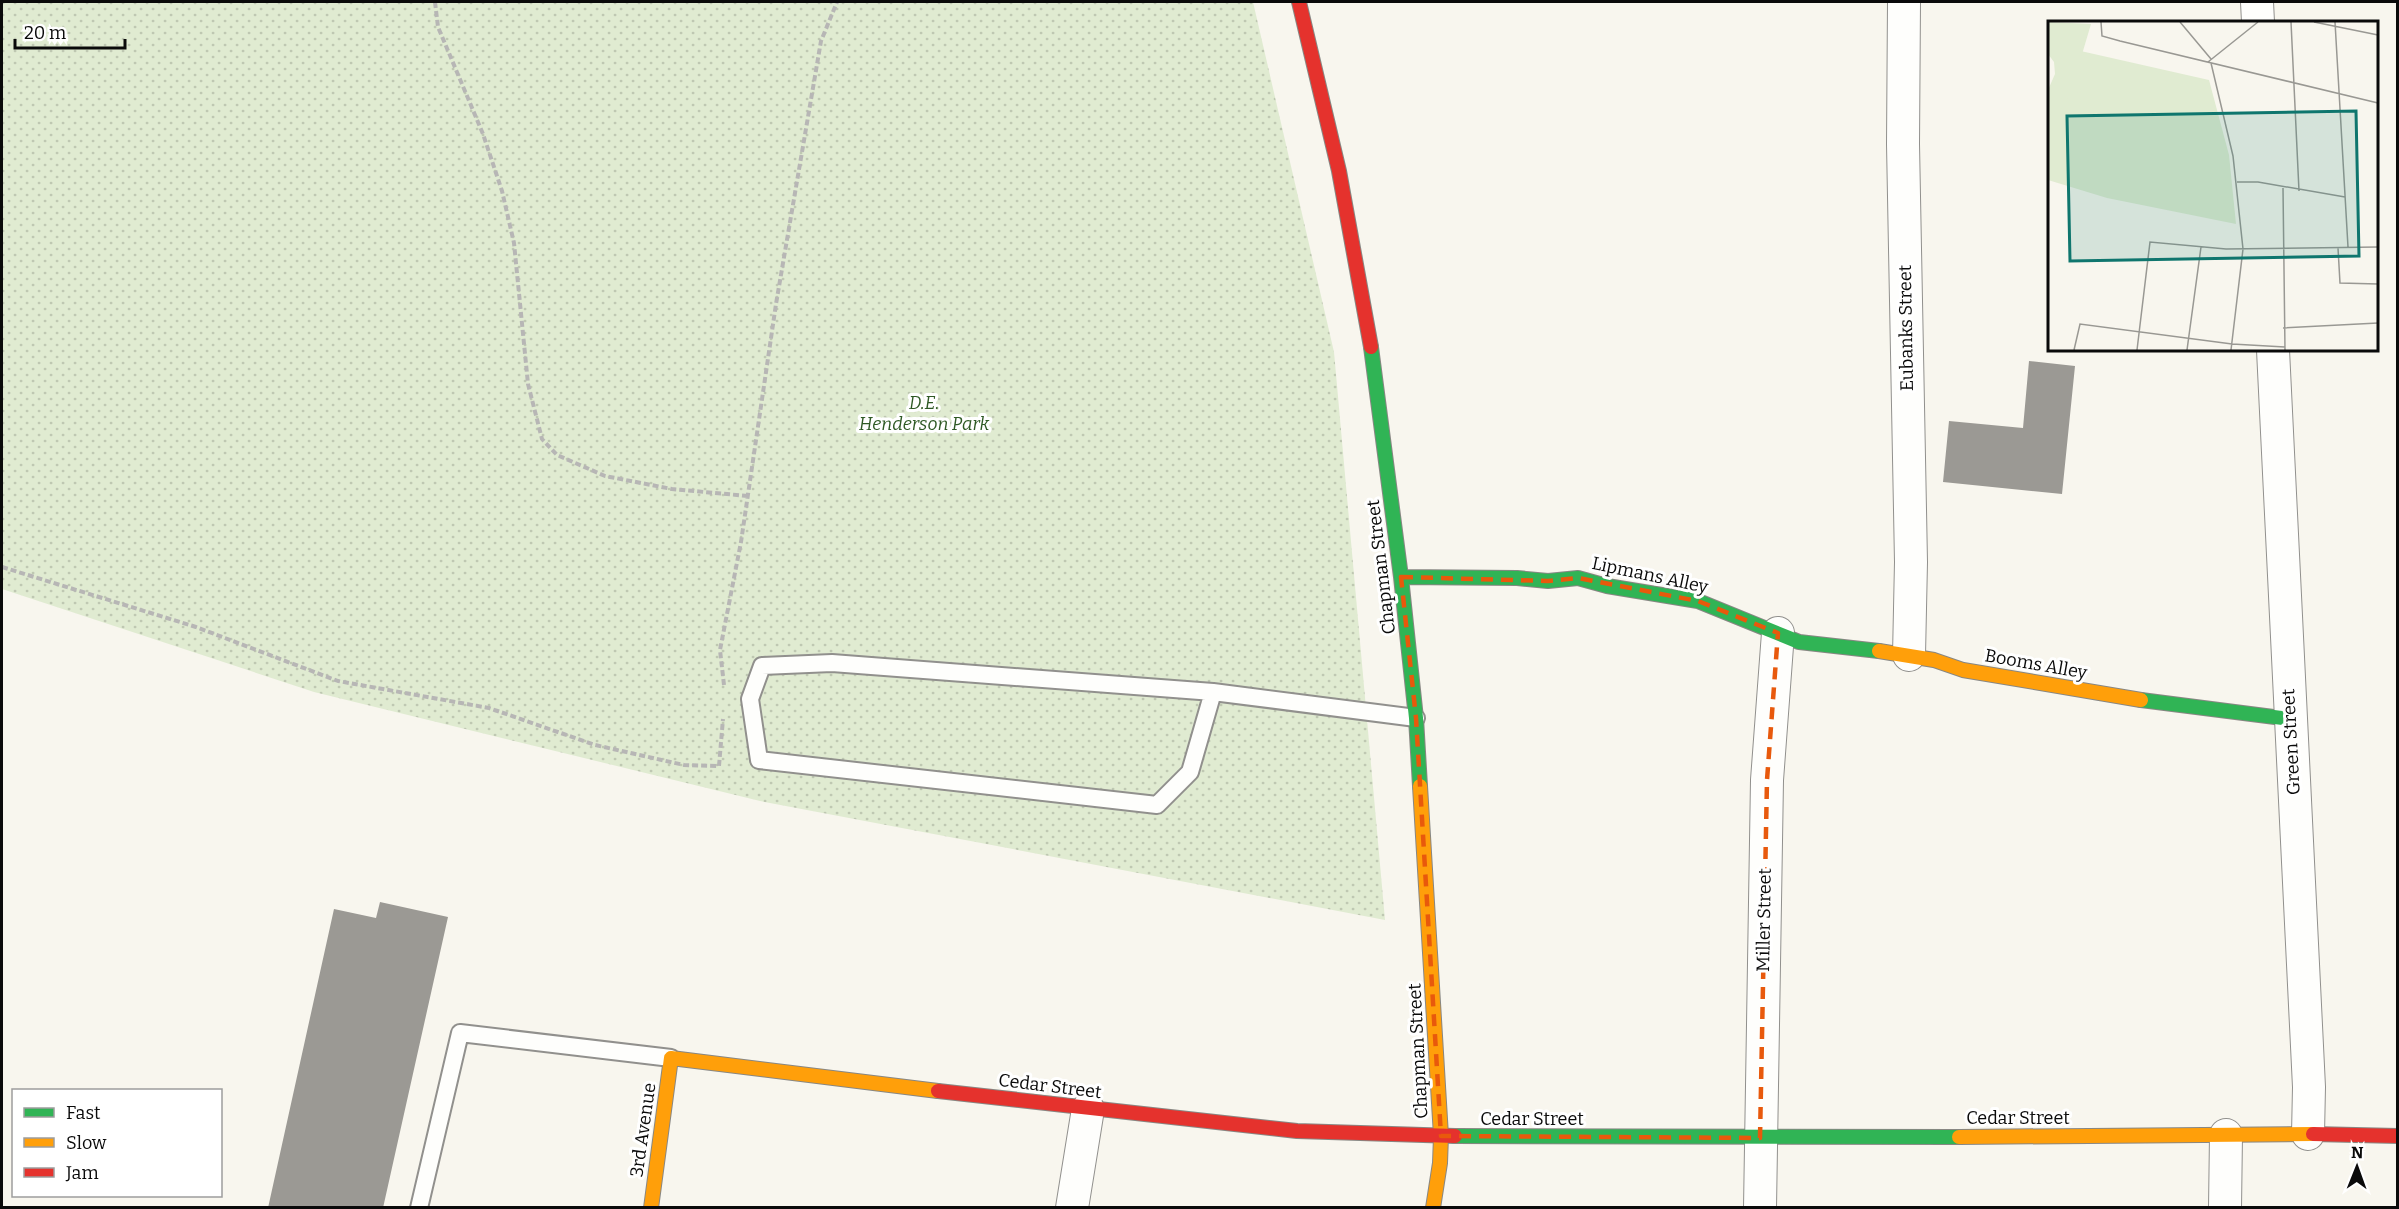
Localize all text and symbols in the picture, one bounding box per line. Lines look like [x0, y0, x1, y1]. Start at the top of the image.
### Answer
scale bar [15, 12, 124, 50]
inset map [2048, 21, 2378, 351]
text: 20 m [24, 22, 66, 44]
street label: Eubanks Street [1894, 264, 1918, 391]
park label: D.E. Henderson Park [859, 392, 990, 435]
street label: Chapman Street [1362, 498, 1400, 636]
street label: Lipmans Alley [1590, 552, 1711, 598]
street label: Booms Alley [1983, 644, 2089, 684]
street label: Green Street [2277, 688, 2305, 796]
street label: Miller Street [1752, 867, 1776, 972]
street label: Chapman Street [1403, 982, 1433, 1119]
street label: Cedar Street [997, 1069, 1103, 1103]
street label: 3rd Avenue [625, 1081, 661, 1179]
legend [12, 1089, 222, 1197]
text: Fast [66, 1102, 101, 1124]
street label: Cedar Street [1966, 1107, 2070, 1129]
street label: Cedar Street [1480, 1108, 1584, 1130]
text: Slow [66, 1132, 107, 1154]
north arrow [2327, 1137, 2387, 1197]
text: N [2351, 1143, 2364, 1162]
text: Jam [65, 1162, 99, 1184]

